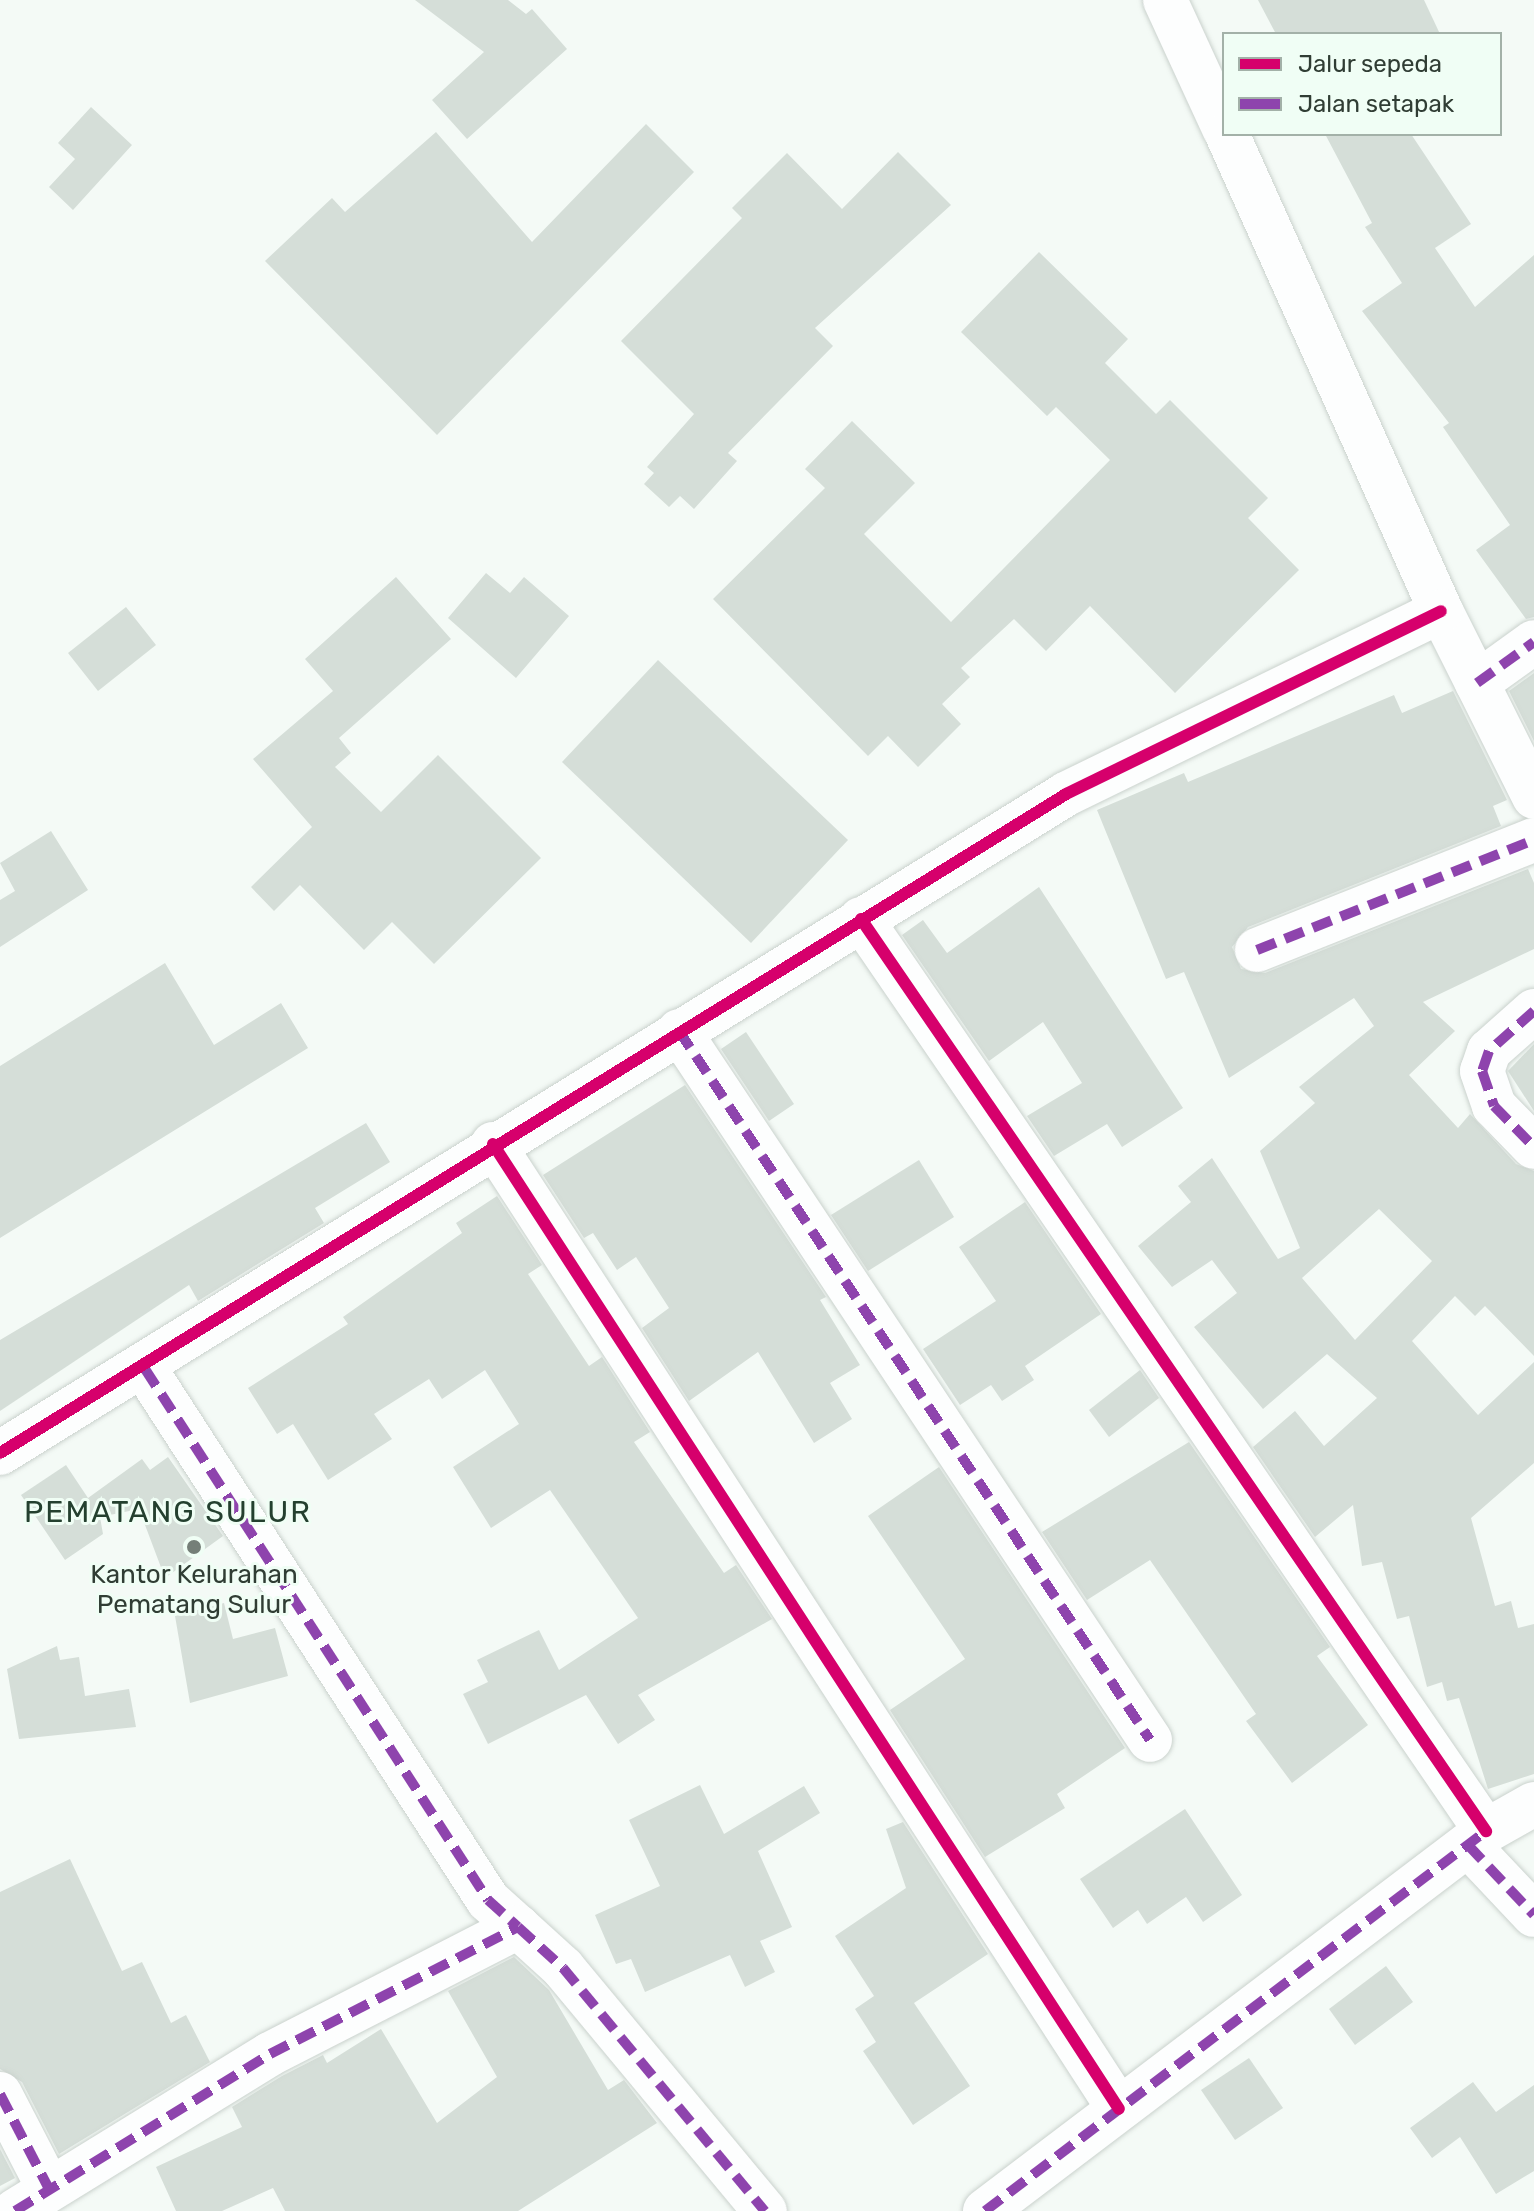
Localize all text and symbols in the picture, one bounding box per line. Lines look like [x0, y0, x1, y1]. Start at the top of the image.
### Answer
legend [1222, 32, 1502, 136]
text: Jalur sepeda [1298, 50, 1442, 78]
text: Jalan setapak [1298, 90, 1454, 118]
district label: PEMATANG SULUR [24, 1494, 312, 1530]
marker: Kantor Kelurahan Pematang Sulur [185, 1538, 203, 1556]
place label: Kantor Kelurahan Pematang Sulur [90, 1559, 298, 1620]

